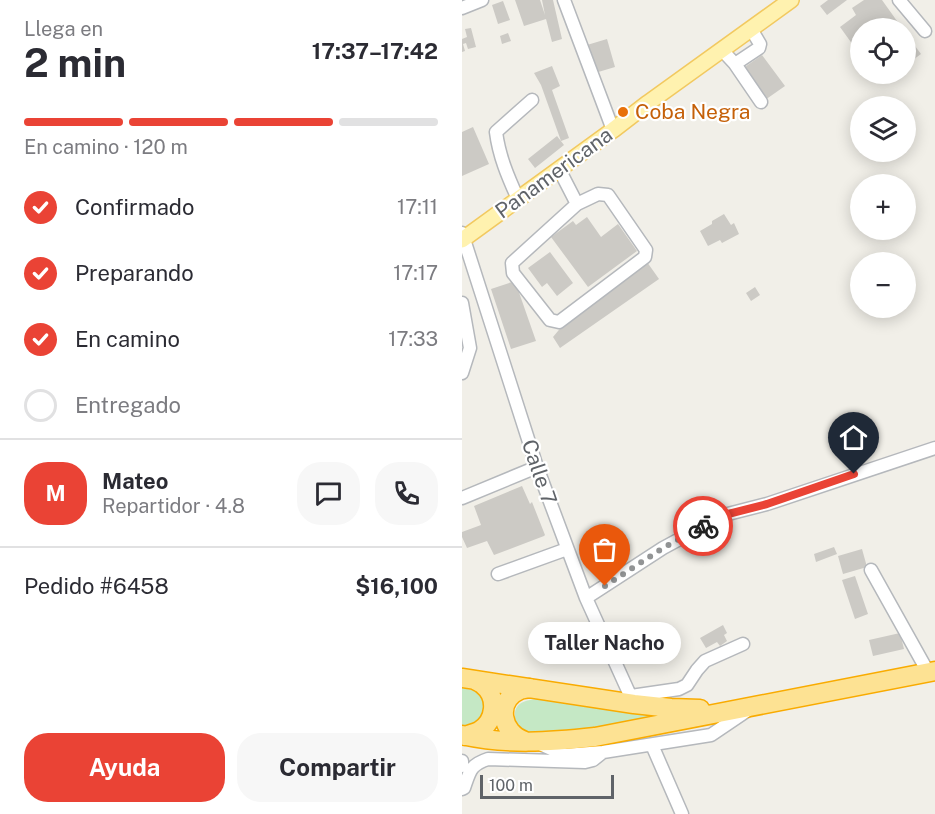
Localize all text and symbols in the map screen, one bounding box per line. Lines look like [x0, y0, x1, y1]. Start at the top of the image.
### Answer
text: Llega en [24, 17, 103, 41]
map controls [850, 18, 916, 318]
button: locate [850, 18, 916, 84]
text: 17:37–17:42 [312, 38, 438, 64]
text: 2 min [24, 40, 126, 86]
button: layers [850, 96, 916, 162]
place label: Coba Negra [635, 99, 750, 124]
marker: Coba Negra [616, 105, 630, 119]
street label: Panamericana [490, 122, 617, 223]
text: En camino · 120 m [24, 135, 188, 159]
button: + [850, 174, 916, 240]
icon: check [24, 191, 57, 224]
text: Confirmado [75, 194, 194, 220]
text: 17:11 [397, 195, 438, 219]
button: − [850, 252, 916, 318]
icon: check [24, 257, 57, 290]
text: Preparando [75, 260, 194, 286]
text: 17:17 [393, 261, 438, 285]
icon: check [24, 323, 57, 356]
text: En camino [75, 326, 180, 352]
text: 17:33 [388, 327, 438, 351]
text: Entregado [75, 392, 181, 418]
pin [828, 412, 879, 474]
icon: home [837, 421, 870, 454]
street label: Calle 7 [517, 436, 562, 508]
button: chat [297, 462, 360, 525]
button: phone [375, 462, 438, 525]
text: Mateo [102, 468, 168, 494]
text: M [45, 480, 66, 506]
text: Repartidor · 4.8 [102, 494, 245, 518]
courier [673, 496, 733, 556]
icon: bike [687, 510, 720, 543]
pin [579, 524, 630, 586]
icon: bag [588, 533, 621, 566]
text: Pedido #6458 [24, 573, 169, 599]
text: $16,100 [355, 573, 438, 599]
callout: Taller Nacho [528, 622, 681, 664]
text: Taller Nacho [544, 631, 665, 655]
button: Ayuda [24, 733, 225, 802]
button: Compartir [237, 733, 438, 802]
scale bar [480, 772, 614, 800]
text: 100 m [489, 776, 533, 795]

